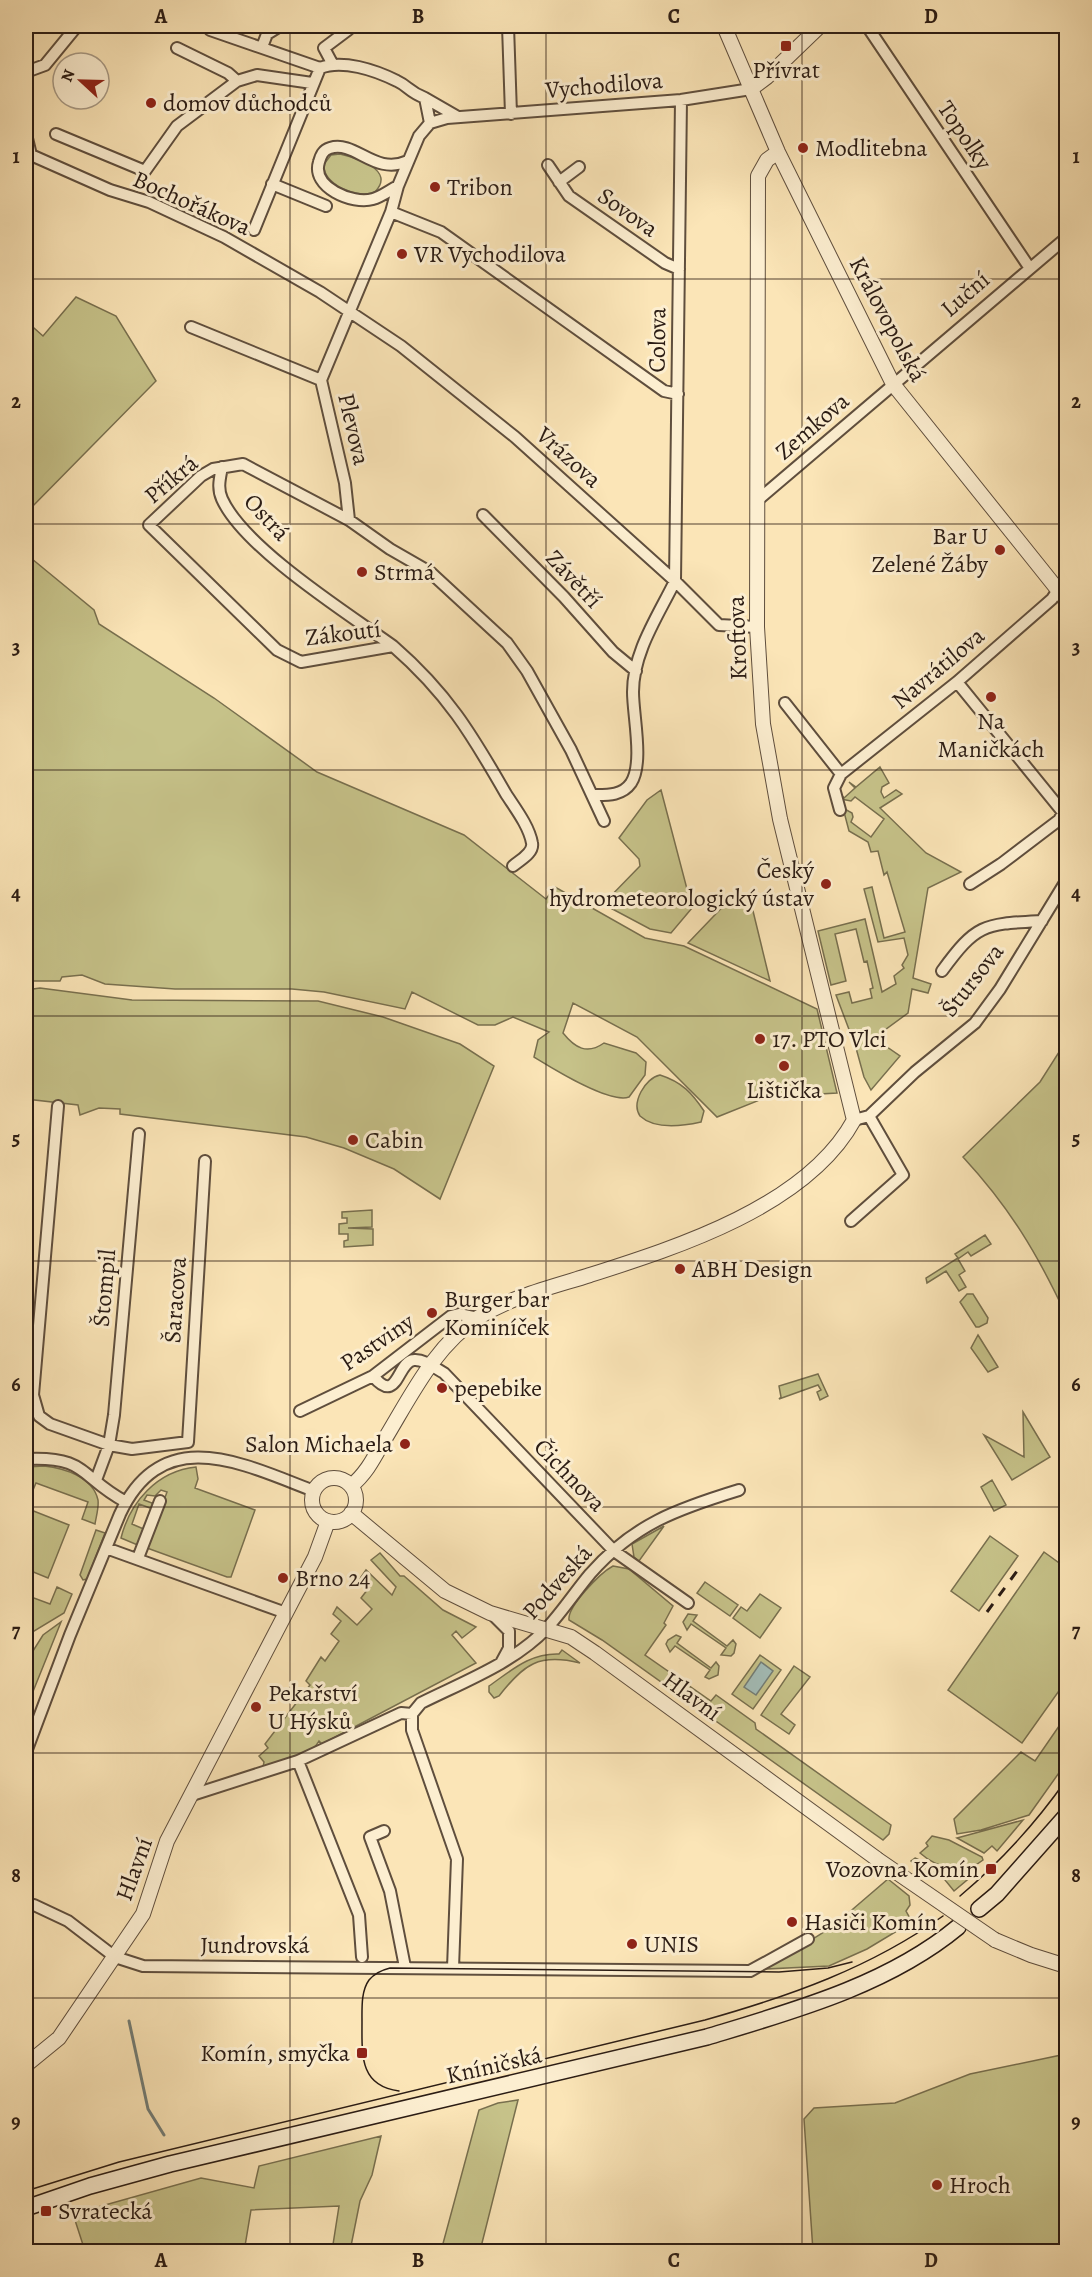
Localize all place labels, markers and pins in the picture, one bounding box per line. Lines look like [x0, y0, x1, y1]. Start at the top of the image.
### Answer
marker: Přívrat [779, 39, 793, 53]
place label: Přívrat [752, 54, 820, 86]
place label: domov důchodců [163, 87, 332, 119]
marker: domov důchodců [144, 96, 158, 110]
place label: Modlitebna [815, 132, 928, 164]
marker: Modlitebna [796, 141, 810, 155]
place label: Tribon [447, 171, 513, 203]
marker: Tribon [428, 180, 442, 194]
place label: VR Vychodilova [413, 238, 567, 270]
marker: VR Vychodilova [395, 247, 409, 261]
place label: Bar U Zelené Žáby [872, 520, 988, 580]
marker: Bar U Zelené Žáby [993, 543, 1007, 557]
place label: Strmá [374, 556, 436, 588]
marker: Strmá [355, 565, 369, 579]
marker: Na Maničkách [984, 690, 998, 704]
place label: Na Maničkách [938, 705, 1045, 765]
place label: Český hydrometeorologický ústav [549, 854, 814, 914]
marker: Český hydrometeorologický ústav [819, 877, 833, 891]
place label: 17. PTO Vlci [772, 1023, 886, 1055]
marker: 17. PTO Vlci [753, 1032, 767, 1046]
marker: Lištička [777, 1059, 791, 1073]
place label: Lištička [746, 1074, 823, 1106]
place label: Cabin [365, 1124, 423, 1156]
marker: Cabin [346, 1133, 360, 1147]
place label: ABH Design [691, 1253, 812, 1285]
marker: ABH Design [673, 1262, 687, 1276]
place label: Burger bar Kominíček [444, 1283, 550, 1343]
marker: Burger bar Kominíček [425, 1306, 439, 1320]
place label: pepebike [454, 1372, 542, 1404]
marker: pepebike [435, 1381, 449, 1395]
place label: Salon Michaela [245, 1428, 394, 1460]
marker: Salon Michaela [398, 1437, 412, 1451]
place label: Brno 24 [295, 1562, 371, 1594]
marker: Brno 24 [276, 1571, 290, 1585]
place label: Pekařství U Hýsků [268, 1677, 358, 1737]
marker: Pekařství U Hýsků [249, 1700, 263, 1714]
place label: Vozovna Komín [825, 1853, 979, 1885]
marker: Vozovna Komín [984, 1862, 998, 1876]
place label: Hasiči Komín [804, 1906, 937, 1938]
marker: Hasiči Komín [785, 1915, 799, 1929]
place label: UNIS [644, 1928, 699, 1960]
marker: UNIS [625, 1937, 639, 1951]
place label: Komín, smyčka [200, 2037, 351, 2069]
marker: Komín, smyčka [355, 2046, 369, 2060]
place label: Hroch [949, 2169, 1011, 2201]
marker: Hroch [930, 2178, 944, 2192]
place label: Svratecká [58, 2195, 153, 2227]
marker: Svratecká [39, 2204, 53, 2218]

